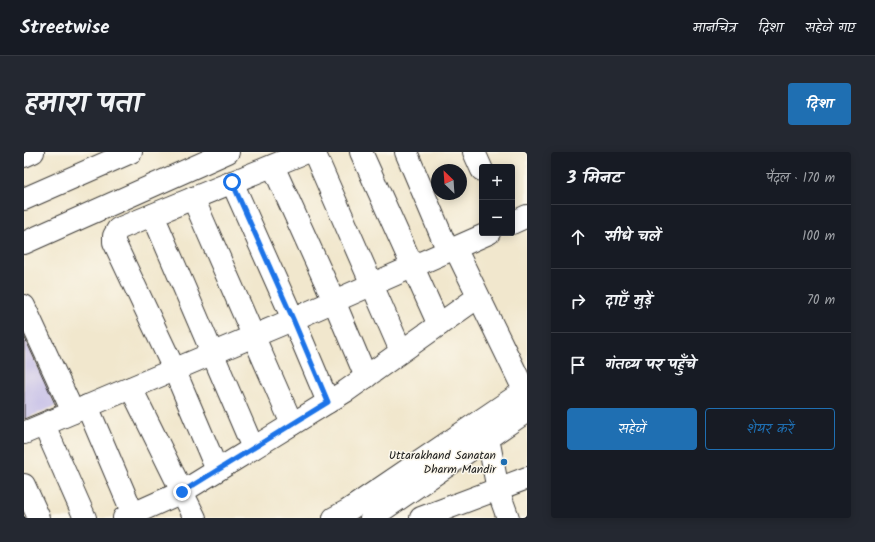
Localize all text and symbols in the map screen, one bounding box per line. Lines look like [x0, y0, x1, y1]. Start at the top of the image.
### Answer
text: Streetwise [20, 13, 110, 43]
text: मानचित्र [693, 17, 736, 39]
text: दिशा [758, 17, 783, 39]
text: सहेजे गए [805, 17, 855, 39]
text: हमारा पता [24, 82, 141, 127]
button: दिशा [788, 83, 851, 125]
north arrow [431, 164, 467, 200]
map controls [479, 164, 515, 236]
button: + [479, 164, 515, 200]
text: 3 मिनट [567, 165, 621, 192]
text: पैदल · 170 m [766, 168, 835, 189]
route start [223, 173, 241, 191]
button: − [479, 200, 515, 236]
text: सीधे चलें [605, 225, 660, 249]
icon: ahead [567, 226, 589, 248]
text: 100 m [802, 226, 835, 247]
text: दाएँ मुड़ें [605, 289, 652, 313]
icon: right [567, 290, 589, 312]
text: 70 m [807, 290, 835, 311]
text: गंतव्य पर पहुँचे [605, 353, 696, 377]
icon: arrive [567, 354, 589, 376]
button: सहेजें [567, 408, 697, 450]
button: शेयर करें [705, 408, 835, 450]
place label: Uttarakhand Sanatan Dharm Mandir [389, 446, 497, 479]
marker: Uttarakhand Sanatan Dharm Mandir [499, 457, 509, 467]
route end [173, 483, 191, 501]

